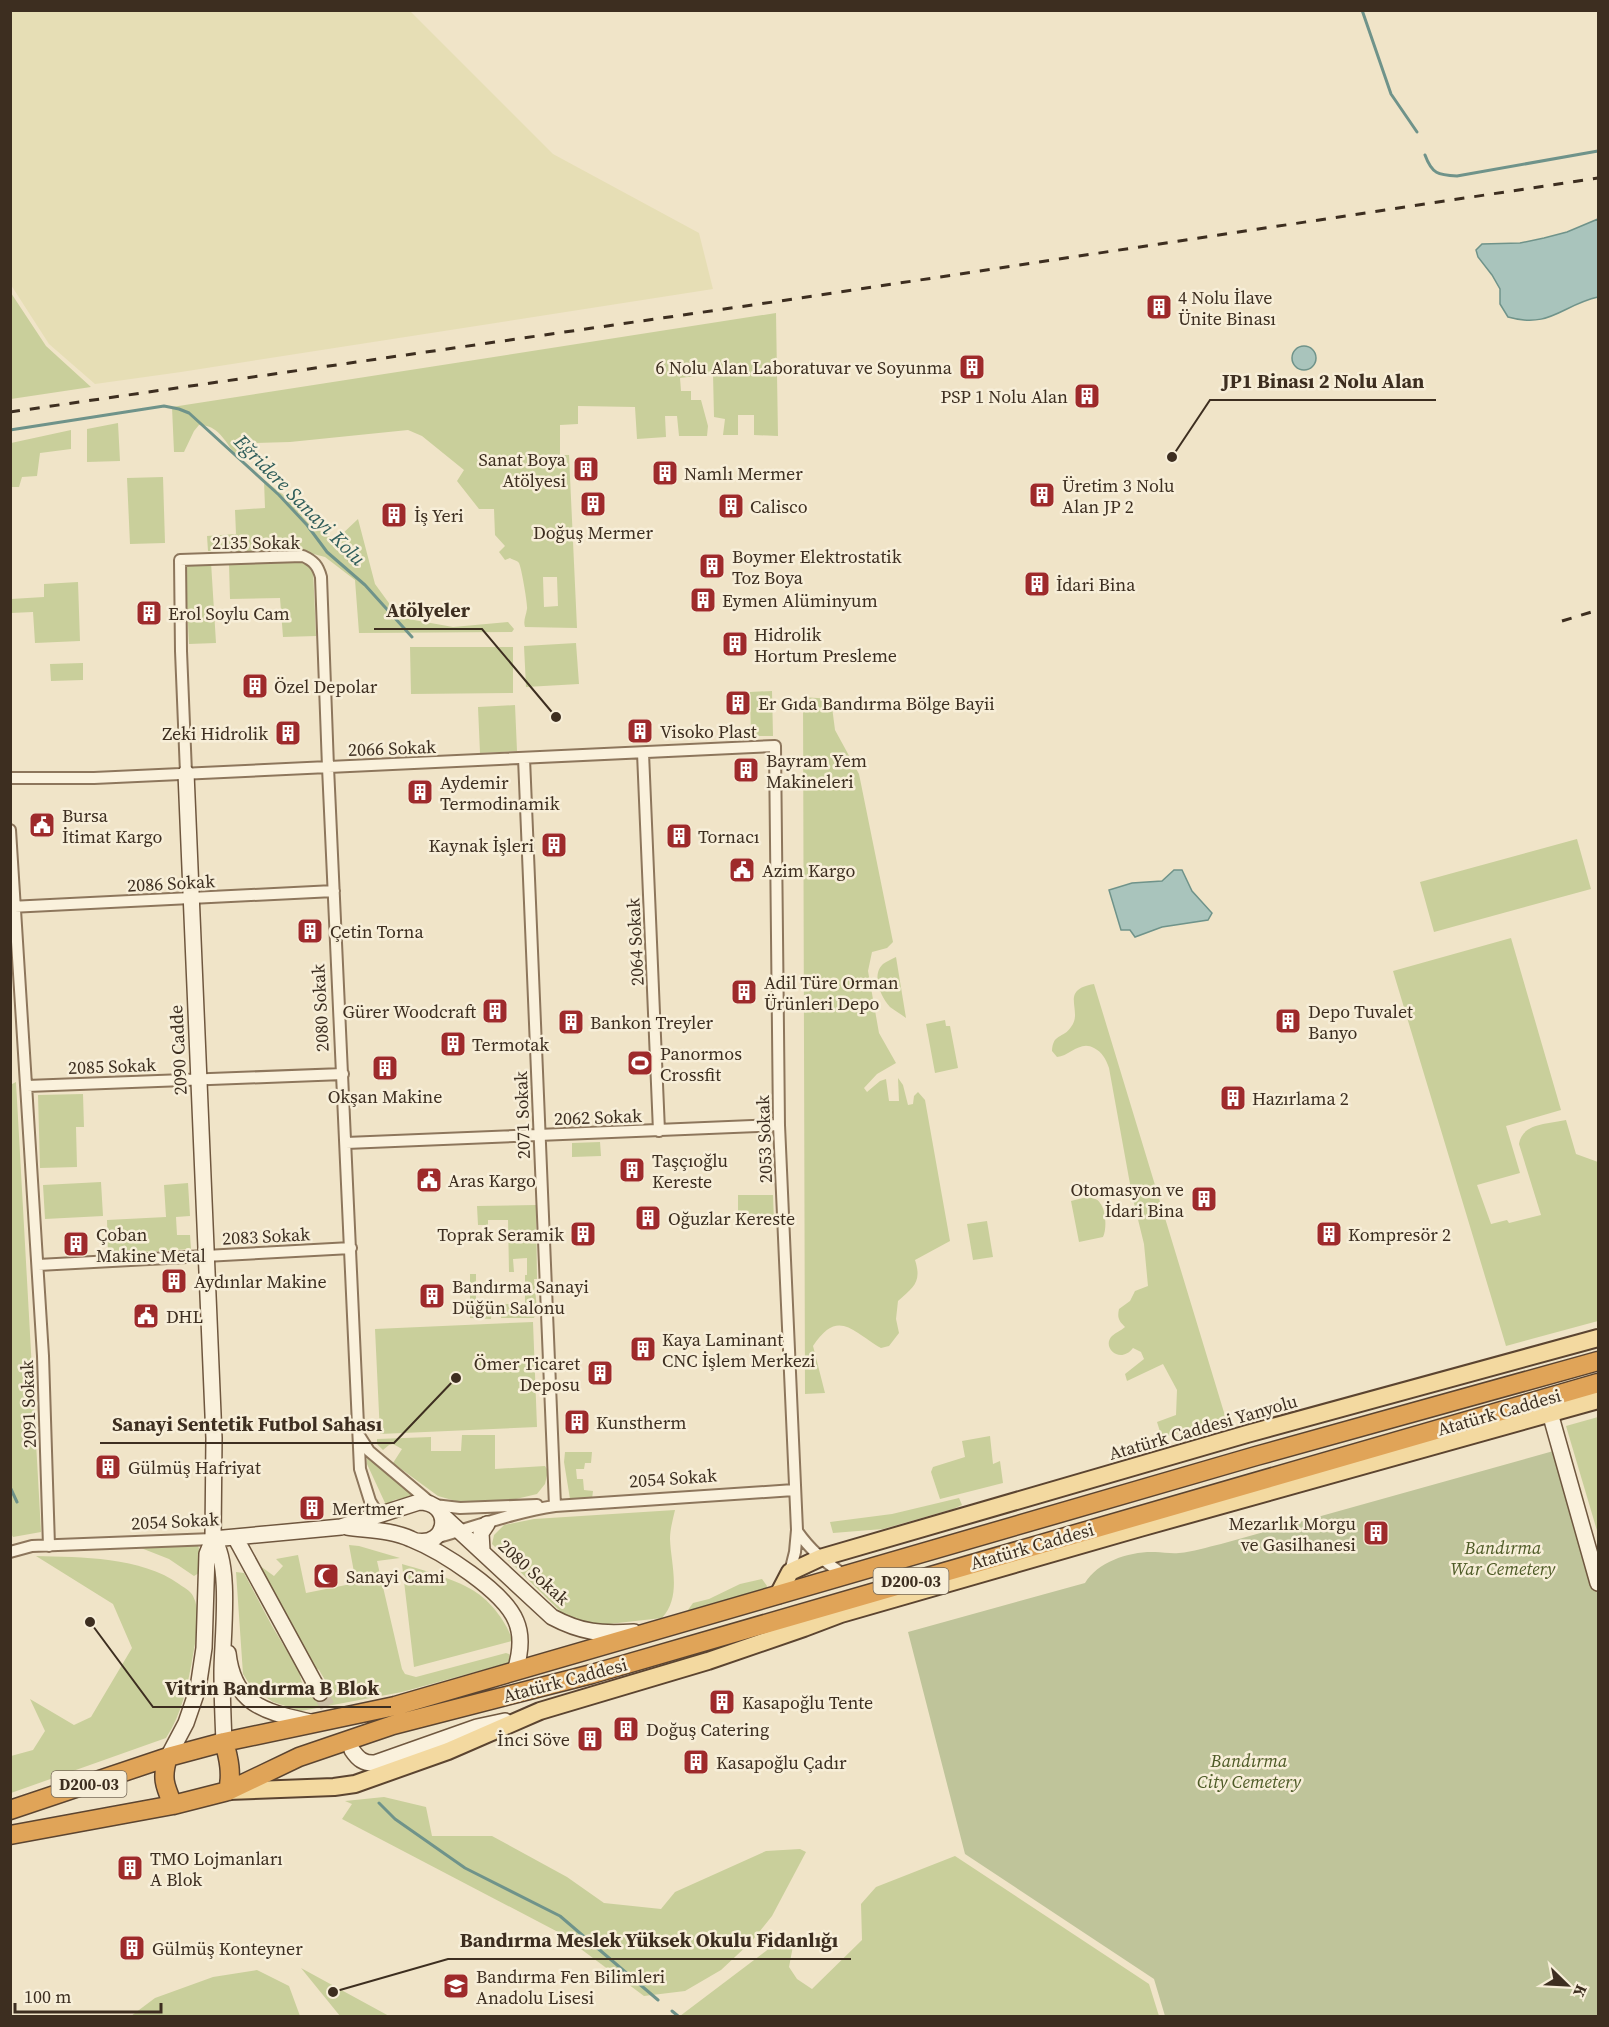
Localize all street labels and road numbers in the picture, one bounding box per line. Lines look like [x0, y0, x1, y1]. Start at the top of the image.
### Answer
street label: 2135 Sokak [212, 530, 300, 555]
street label: 2066 Sokak [348, 734, 437, 762]
street label: 2086 Sokak [126, 868, 216, 898]
street label: 2064 Sokak [620, 897, 650, 987]
street label: 2080 Sokak [305, 963, 335, 1053]
street label: 2090 Cadde [163, 1004, 193, 1096]
street label: 2085 Sokak [68, 1052, 157, 1080]
street label: 2071 Sokak [508, 1070, 536, 1159]
street label: 2053 Sokak [750, 1094, 778, 1183]
street label: 2062 Sokak [554, 1103, 643, 1131]
street label: 2083 Sokak [221, 1221, 311, 1251]
street label: 2091 Sokak [14, 1359, 42, 1448]
street label: Atatürk Caddesi [1434, 1382, 1564, 1442]
street label: Atatürk Caddesi Yanyolu [1106, 1388, 1300, 1466]
street label: 2054 Sokak [628, 1462, 718, 1494]
street label: 2054 Sokak [130, 1506, 220, 1536]
street label: Atatürk Caddesi [967, 1516, 1097, 1576]
street label: 2080 Sokak [493, 1533, 575, 1611]
road number: D200-03 [874, 1568, 948, 1594]
street label: Atatürk Caddesi [500, 1651, 630, 1709]
road number: D200-03 [52, 1771, 127, 1797]

